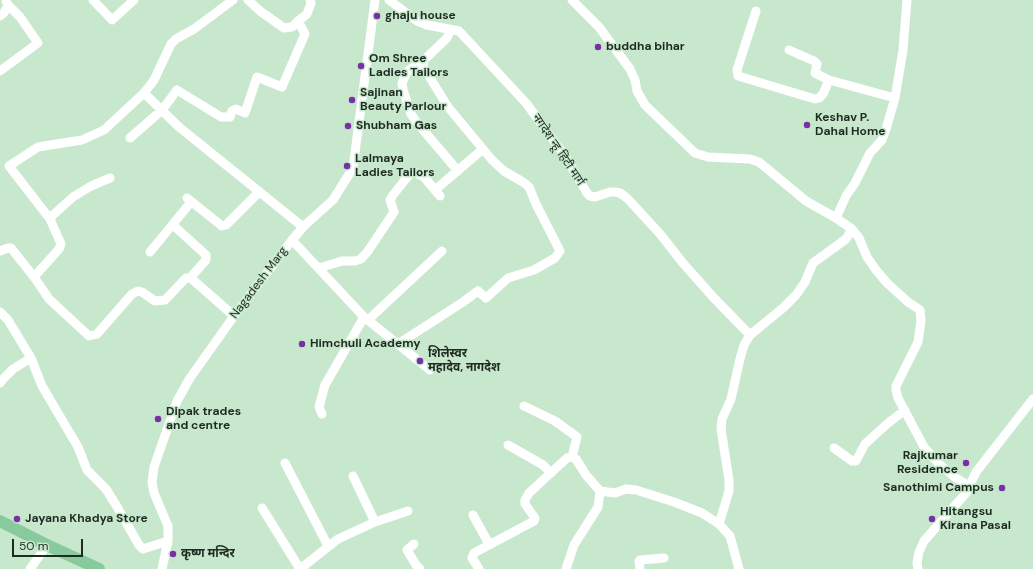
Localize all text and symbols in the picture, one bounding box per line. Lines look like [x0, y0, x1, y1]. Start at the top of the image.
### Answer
place label: ghaju house [385, 9, 456, 23]
marker: ghaju house [372, 11, 382, 21]
place label: buddha bihar [606, 40, 685, 54]
marker: buddha bihar [593, 42, 603, 52]
place label: Om Shree Ladies Tailors [369, 52, 449, 80]
marker: Om Shree Ladies Tailors [356, 61, 366, 71]
place label: Sajinan Beauty Parlour [360, 86, 446, 114]
marker: Sajinan Beauty Parlour [347, 95, 357, 105]
place label: Keshav P. Dahal Home [815, 111, 885, 139]
street label: नगदेश न्हू हिटी मार्ग [529, 112, 587, 188]
place label: Shubham Gas [356, 119, 437, 133]
marker: Keshav P. Dahal Home [802, 120, 812, 130]
marker: Shubham Gas [343, 121, 353, 131]
place label: Lalmaya Ladies Tailors [355, 152, 435, 180]
marker: Lalmaya Ladies Tailors [342, 161, 352, 171]
street label: Nagadesh Marg [227, 244, 291, 322]
place label: Himchuli Academy [310, 337, 421, 351]
marker: Himchuli Academy [297, 339, 307, 349]
place label: शिलेस्वर महादेव, नागदेश [428, 347, 500, 375]
marker: शिलेस्वर महादेव, नागदेश [415, 356, 425, 366]
place label: Dipak trades and centre [166, 405, 241, 433]
marker: Dipak trades and centre [153, 414, 163, 424]
place label: Rajkumar Residence [897, 449, 958, 477]
marker: Rajkumar Residence [961, 458, 971, 468]
place label: Sanothimi Campus [883, 481, 994, 495]
marker: Sanothimi Campus [997, 483, 1007, 493]
place label: Hitangsu Kirana Pasal [940, 505, 1011, 533]
place label: Jayana Khadya Store [25, 512, 148, 526]
marker: Jayana Khadya Store [12, 514, 22, 524]
marker: Hitangsu Kirana Pasal [927, 514, 937, 524]
scale bar [14, 531, 85, 557]
text: 50 m [19, 538, 48, 554]
place label: कृष्ण मन्दिर [181, 547, 235, 561]
marker: कृष्ण मन्दिर [168, 549, 178, 559]

